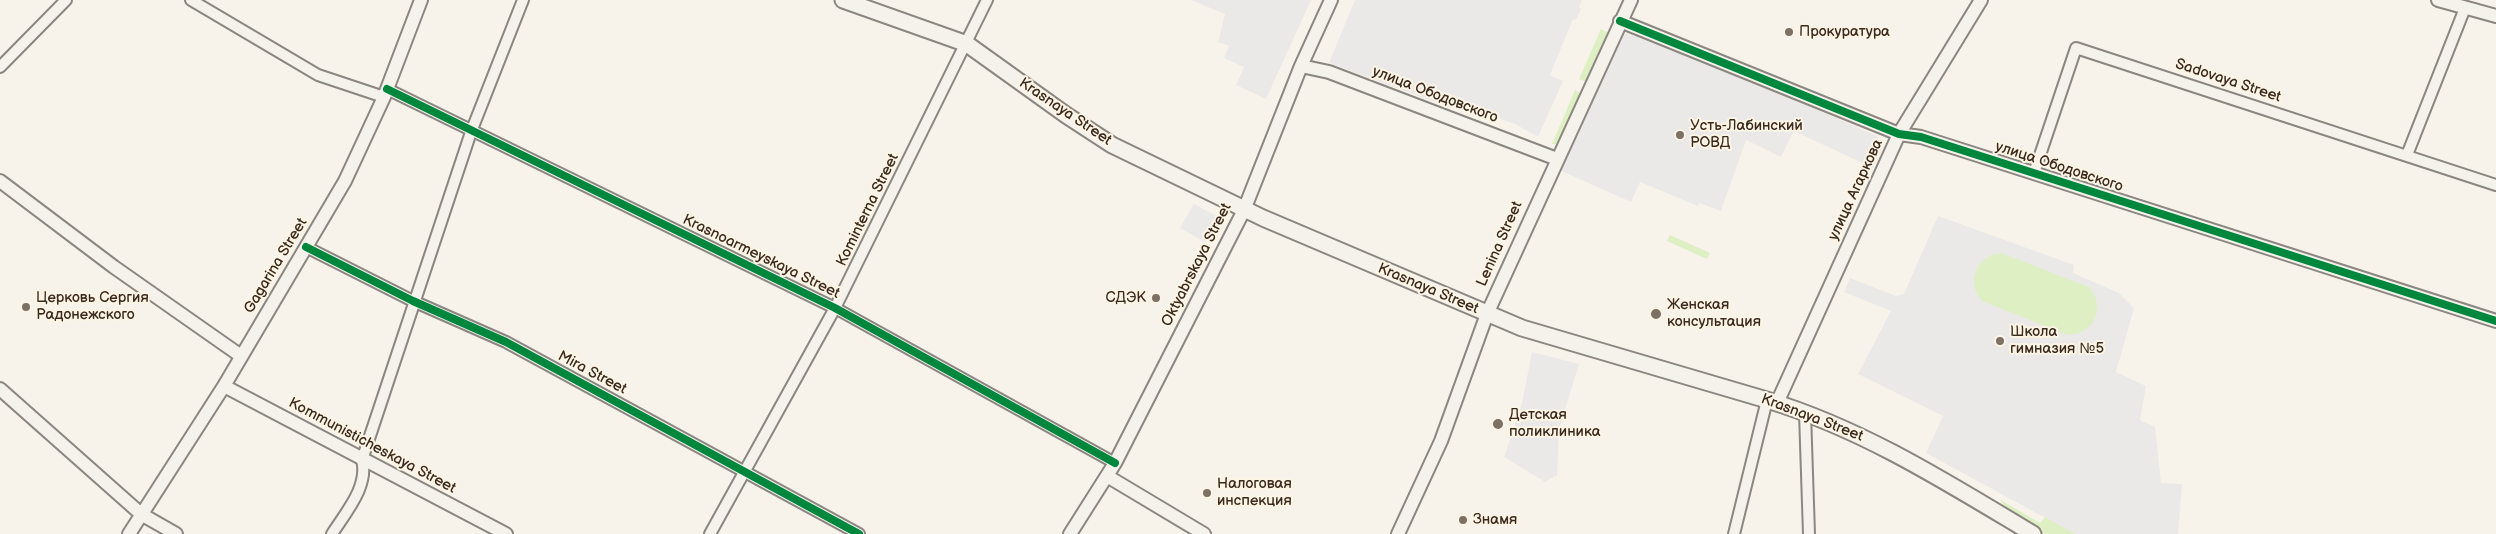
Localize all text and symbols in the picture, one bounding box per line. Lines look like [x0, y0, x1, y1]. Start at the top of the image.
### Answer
place label: Прокуратура [1799, 23, 1890, 41]
marker: Прокуратура [1783, 26, 1795, 38]
street label: Sadovaya Street [2173, 55, 2283, 107]
street label: улица Ободовского [1370, 63, 1500, 127]
street label: Krasnaya Street [1015, 74, 1115, 150]
place label: Усть-Лабинский РОВД [1690, 117, 1803, 152]
marker: Усть-Лабинский РОВД [1674, 129, 1686, 141]
street label: улица Агаркова [1825, 136, 1887, 244]
street label: улица Ободовского [1993, 138, 2125, 196]
street label: Kominterna Street [833, 151, 903, 269]
street label: Lenina Street [1473, 199, 1527, 289]
street label: Oktyabrskaya Street [1158, 200, 1236, 330]
street label: Krasnoarmeyskaya Street [680, 211, 842, 303]
street label: Gagarina Street [240, 215, 312, 317]
street label: Krasnaya Street [1375, 260, 1481, 318]
place label: Церковь Сергия Радонежского [36, 289, 149, 324]
place label: СДЭК [1105, 289, 1146, 307]
marker: СДЭК [1150, 292, 1162, 304]
place label: Женская консультация [1667, 296, 1761, 331]
marker: Церковь Сергия Радонежского [20, 301, 32, 313]
marker: Женская консультация [1649, 307, 1663, 321]
place label: Школа гимназия №5 [2010, 323, 2104, 358]
marker: Школа гимназия №5 [1994, 335, 2006, 347]
street label: Mira Street [555, 347, 629, 399]
street label: Krasnaya Street [1758, 390, 1866, 446]
street label: Kommunisticheskaya Street [285, 394, 459, 498]
place label: Детская поликлиника [1509, 406, 1601, 441]
marker: Детская поликлиника [1491, 417, 1505, 431]
place label: Налоговая инспекция [1217, 475, 1292, 510]
marker: Налоговая инспекция [1201, 487, 1213, 499]
place label: Знамя [1473, 511, 1517, 529]
marker: Знамя [1457, 514, 1469, 526]

